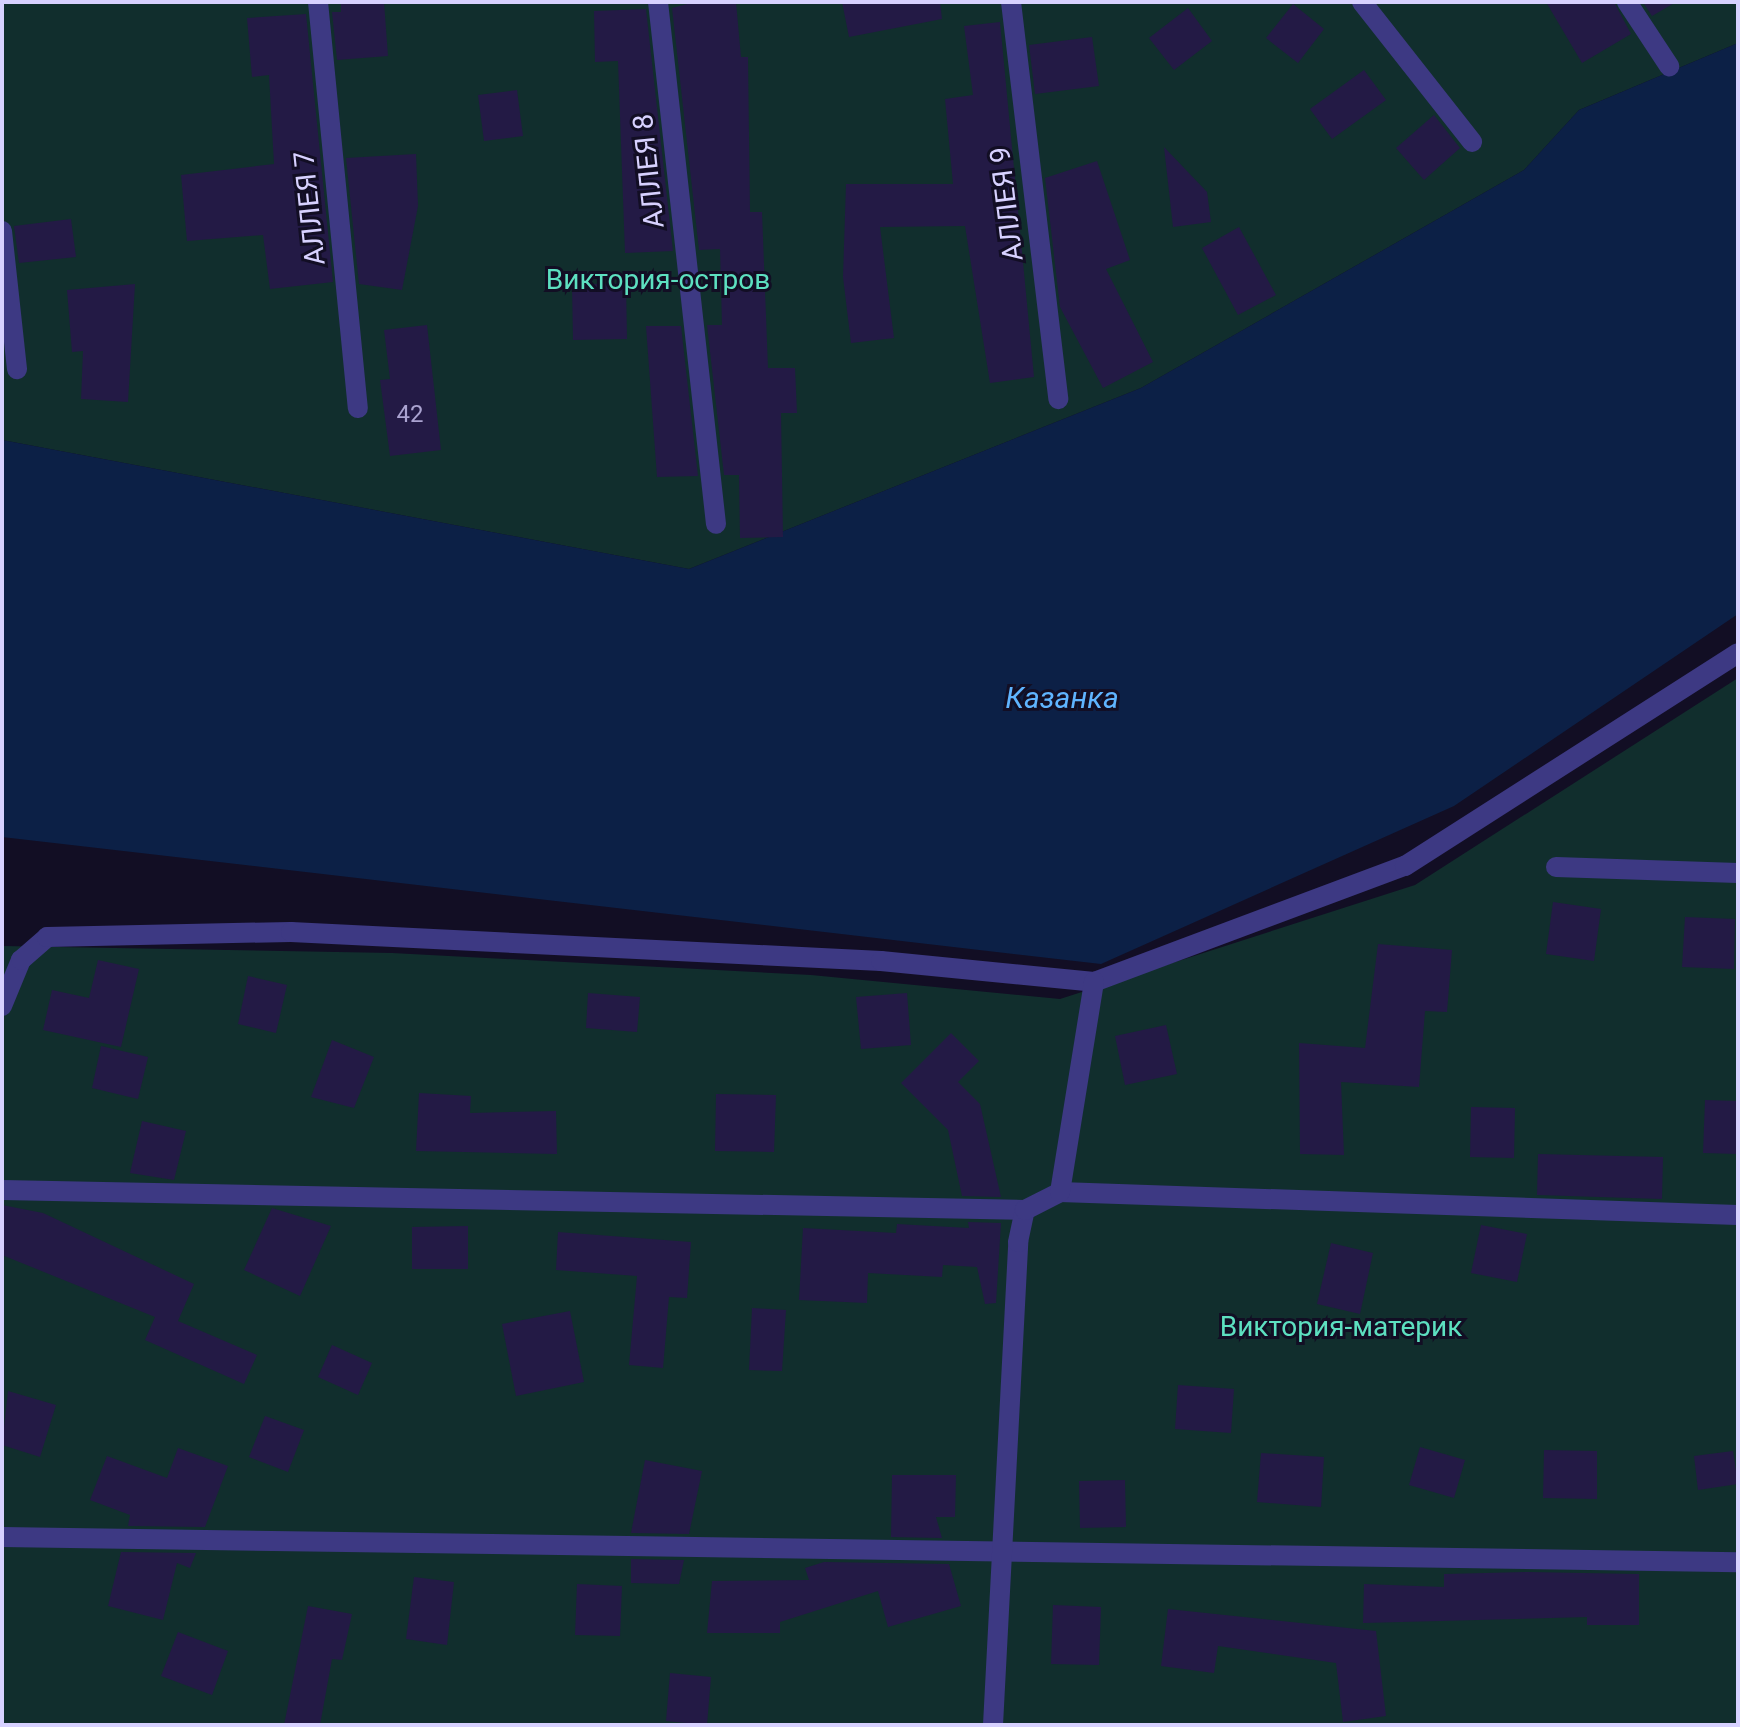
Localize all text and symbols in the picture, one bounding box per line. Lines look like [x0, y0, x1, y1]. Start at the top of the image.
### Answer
street label: АЛЛЕЯ 8 [626, 112, 672, 230]
street label: АЛЛЕЯ 9 [983, 145, 1031, 263]
street label: АЛЛЕЯ 7 [287, 149, 333, 267]
park label: Виктория-остров [546, 263, 770, 297]
house number: 42 [397, 401, 423, 429]
water label: Казанка [1005, 680, 1119, 716]
park label: Виктория-материк [1220, 1310, 1462, 1344]

